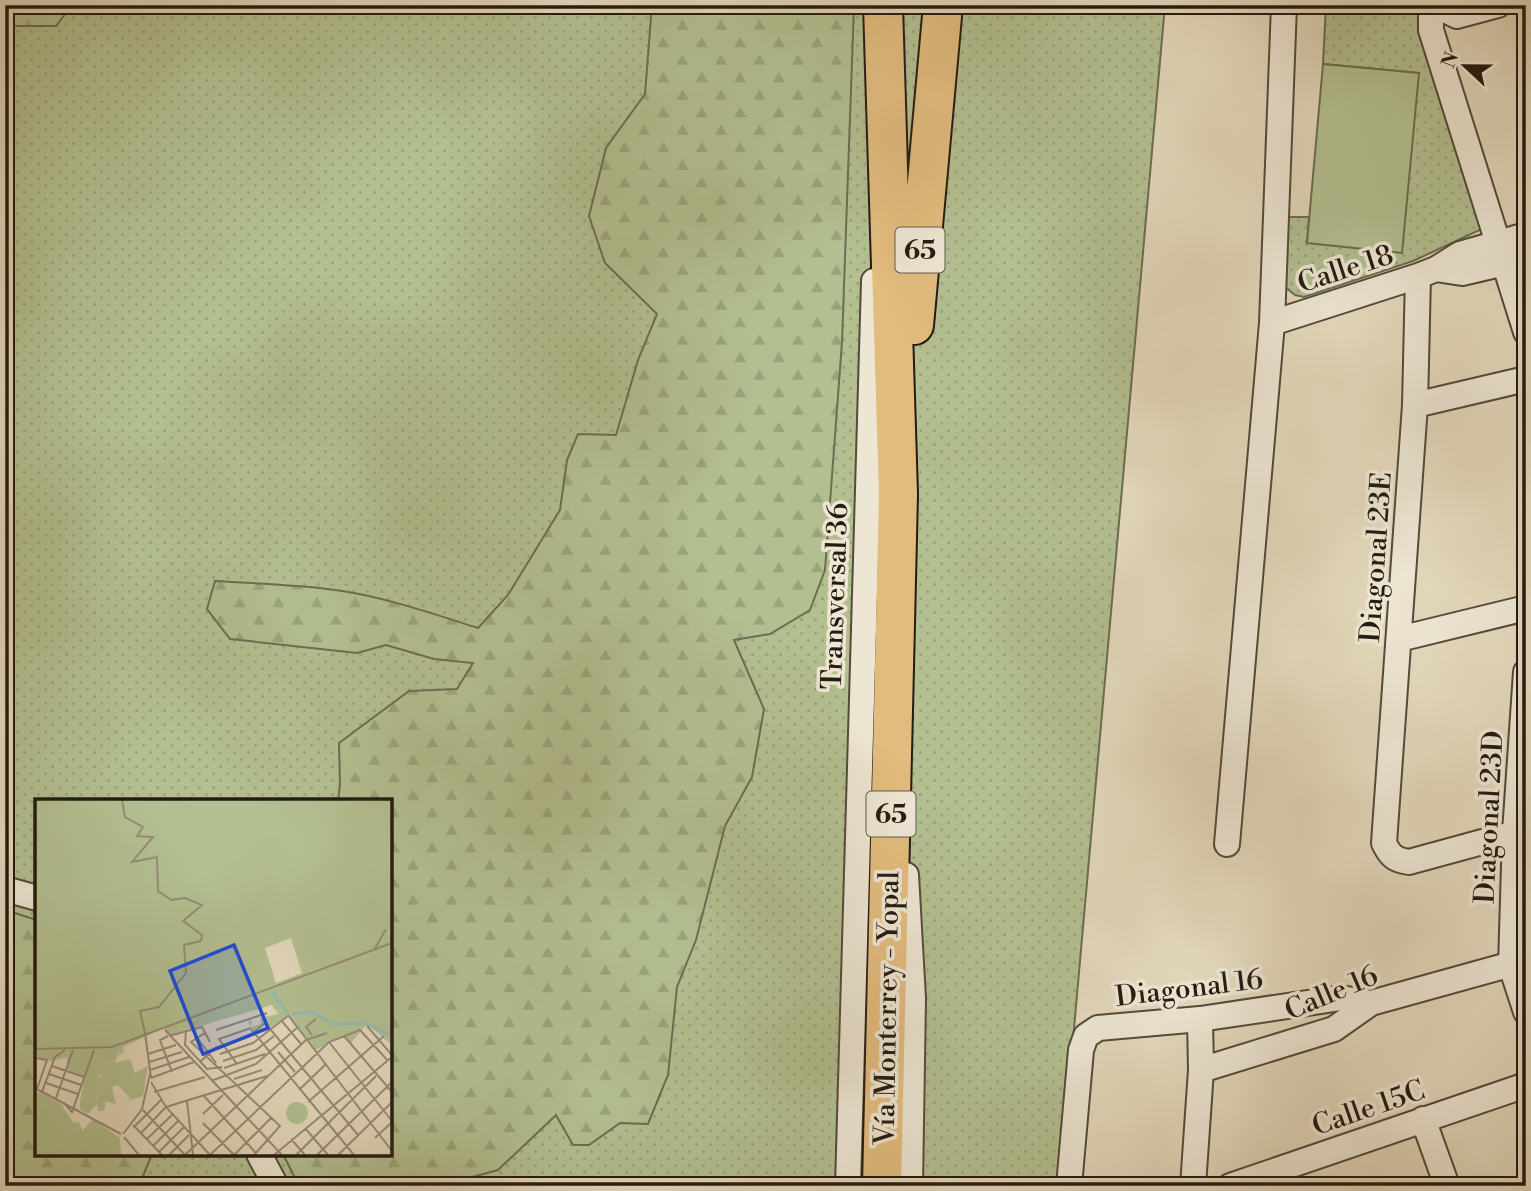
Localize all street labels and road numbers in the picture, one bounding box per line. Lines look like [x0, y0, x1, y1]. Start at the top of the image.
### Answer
road number: 65 [895, 228, 944, 272]
street label: Calle 18 [1293, 238, 1398, 301]
street label: Diagonal 23E [1353, 471, 1400, 644]
street label: Transversal 36 [815, 502, 856, 690]
street label: Diagonal 23D [1467, 730, 1512, 905]
road number: 65 [866, 792, 916, 836]
street label: Vía Monterrey - Yopal [868, 871, 907, 1146]
street label: Calle 16 [1280, 958, 1384, 1029]
street label: Diagonal 16 [1113, 962, 1265, 1015]
street label: Calle 15C [1308, 1073, 1429, 1144]

